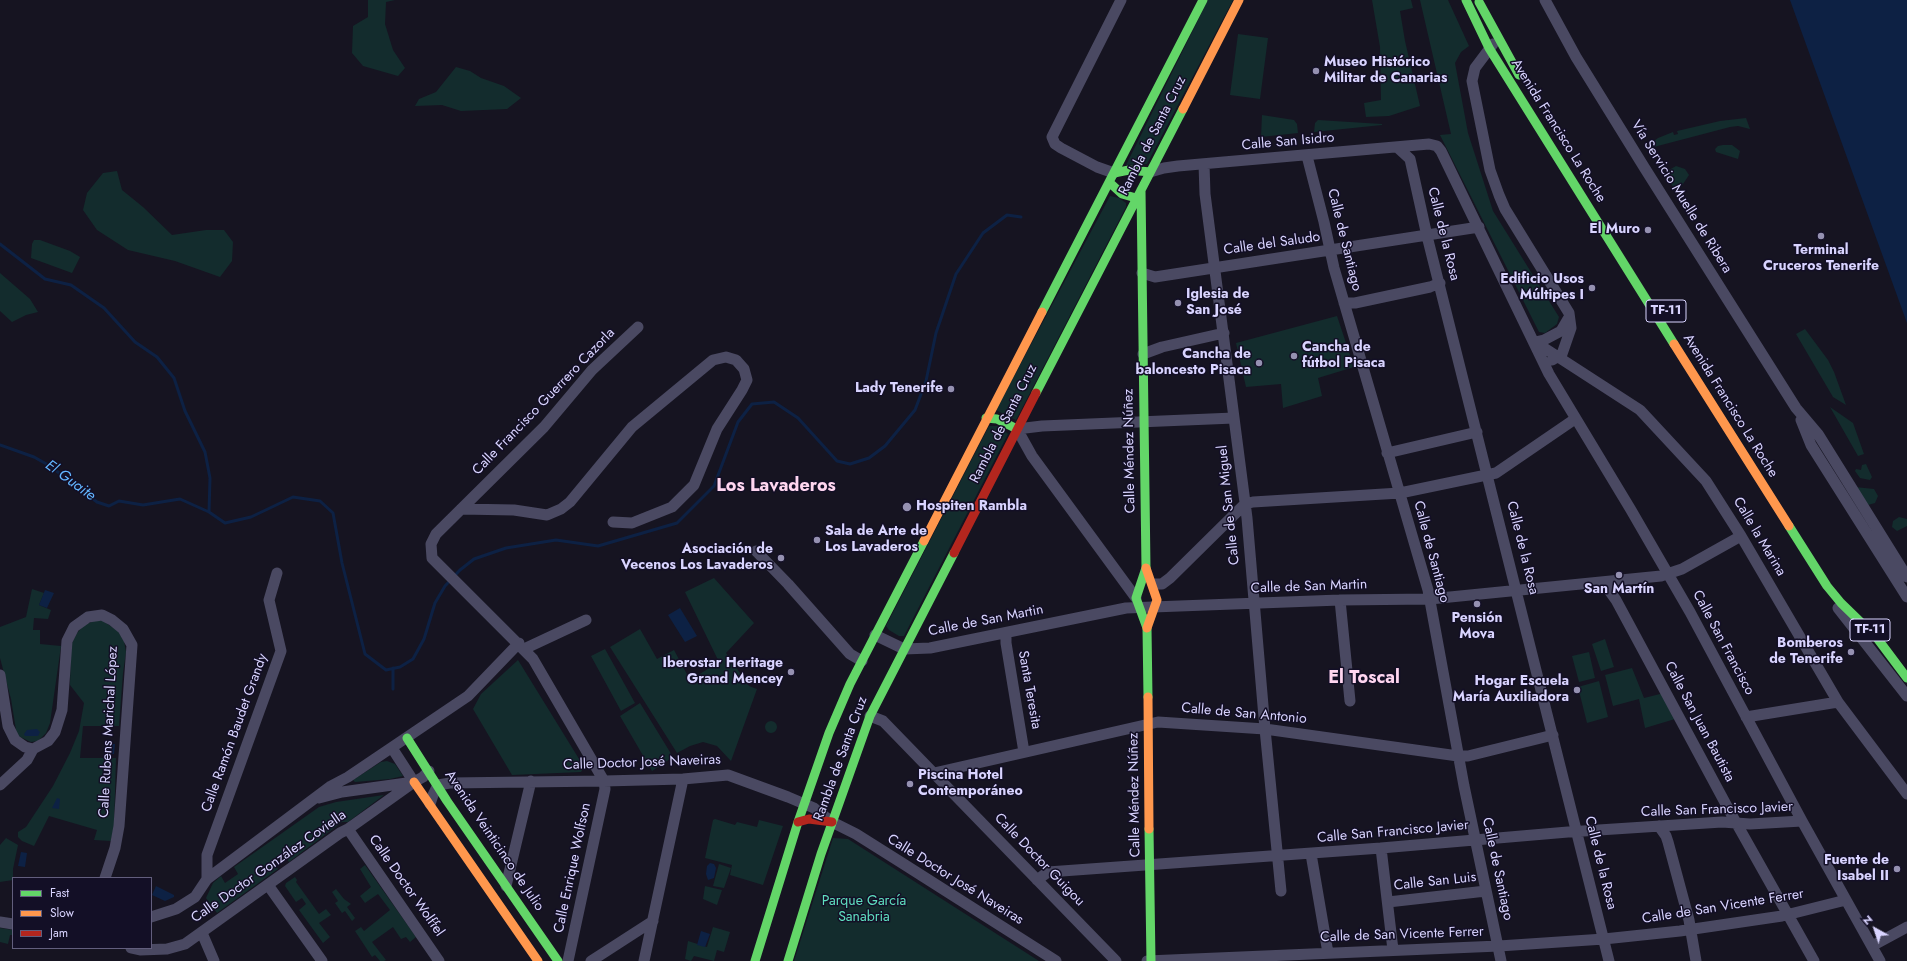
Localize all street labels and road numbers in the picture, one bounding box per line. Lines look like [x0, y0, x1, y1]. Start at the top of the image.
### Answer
street label: Avenida Francisco La Roche [1507, 56, 1609, 206]
street label: Rambla de Santa Cruz [1116, 74, 1190, 198]
street label: Vía Servicio Muelle de Ribera [1627, 117, 1735, 277]
street label: Calle San Isidro [1241, 130, 1335, 154]
street label: Calle de la Rosa [1423, 186, 1463, 282]
street label: Calle de Santiago [1323, 187, 1365, 293]
street label: Calle del Saludo [1223, 229, 1321, 259]
road number: TF-11 [1646, 300, 1686, 322]
street label: Calle Francisco Guerrero Cazorla [469, 325, 619, 479]
street label: Avenida Francisco La Roche [1679, 331, 1781, 481]
street label: Rambla de Santa Cruz [967, 362, 1041, 486]
street label: Calle Méndez Núñez [1121, 389, 1139, 513]
street label: Calle de San Miguel [1214, 444, 1244, 566]
street label: Calle la Marina [1729, 495, 1789, 579]
street label: Calle de Santiago [1409, 499, 1453, 605]
street label: Calle de la Rosa [1502, 500, 1542, 596]
street label: Calle de San Martin [1250, 577, 1368, 597]
street label: Calle San Francisco [1688, 588, 1758, 698]
street label: Calle de San Martin [927, 602, 1045, 640]
road number: TF-11 [1850, 619, 1890, 641]
street label: Calle Rubens Marichal López [96, 646, 122, 818]
street label: Santa Teresita [1014, 649, 1044, 731]
street label: Calle Ramón Baudet Grandy [198, 651, 272, 815]
street label: Calle San Juan Bautista [1660, 659, 1738, 785]
street label: Rambla de Santa Cruz [811, 694, 871, 824]
street label: Calle de San Antonio [1181, 700, 1307, 728]
street label: Calle Méndez Núñez [1126, 733, 1144, 857]
street label: Calle Doctor José Naveiras [563, 752, 721, 774]
street label: Avenida Veinticinco de Julio [441, 768, 547, 914]
street label: Calle San Francisco Javier [1641, 799, 1793, 821]
street label: Calle Enrique Wolfson [551, 801, 595, 935]
street label: Calle Doctor González Coviella [188, 807, 350, 927]
street label: Calle Doctor Guigou [990, 810, 1088, 910]
street label: Calle de la Rosa [1580, 815, 1620, 911]
street label: Calle de Santiago [1478, 816, 1516, 922]
street label: Calle San Francisco Javier [1317, 817, 1469, 847]
street label: Calle Doctor José Naveiras [884, 831, 1026, 929]
street label: Calle Doctor Wolffel [365, 832, 447, 940]
street label: Calle San Luis [1393, 869, 1477, 895]
street label: Calle de San Vicente Ferrer [1641, 886, 1805, 928]
street label: Calle de San Vicente Ferrer [1320, 924, 1484, 946]

